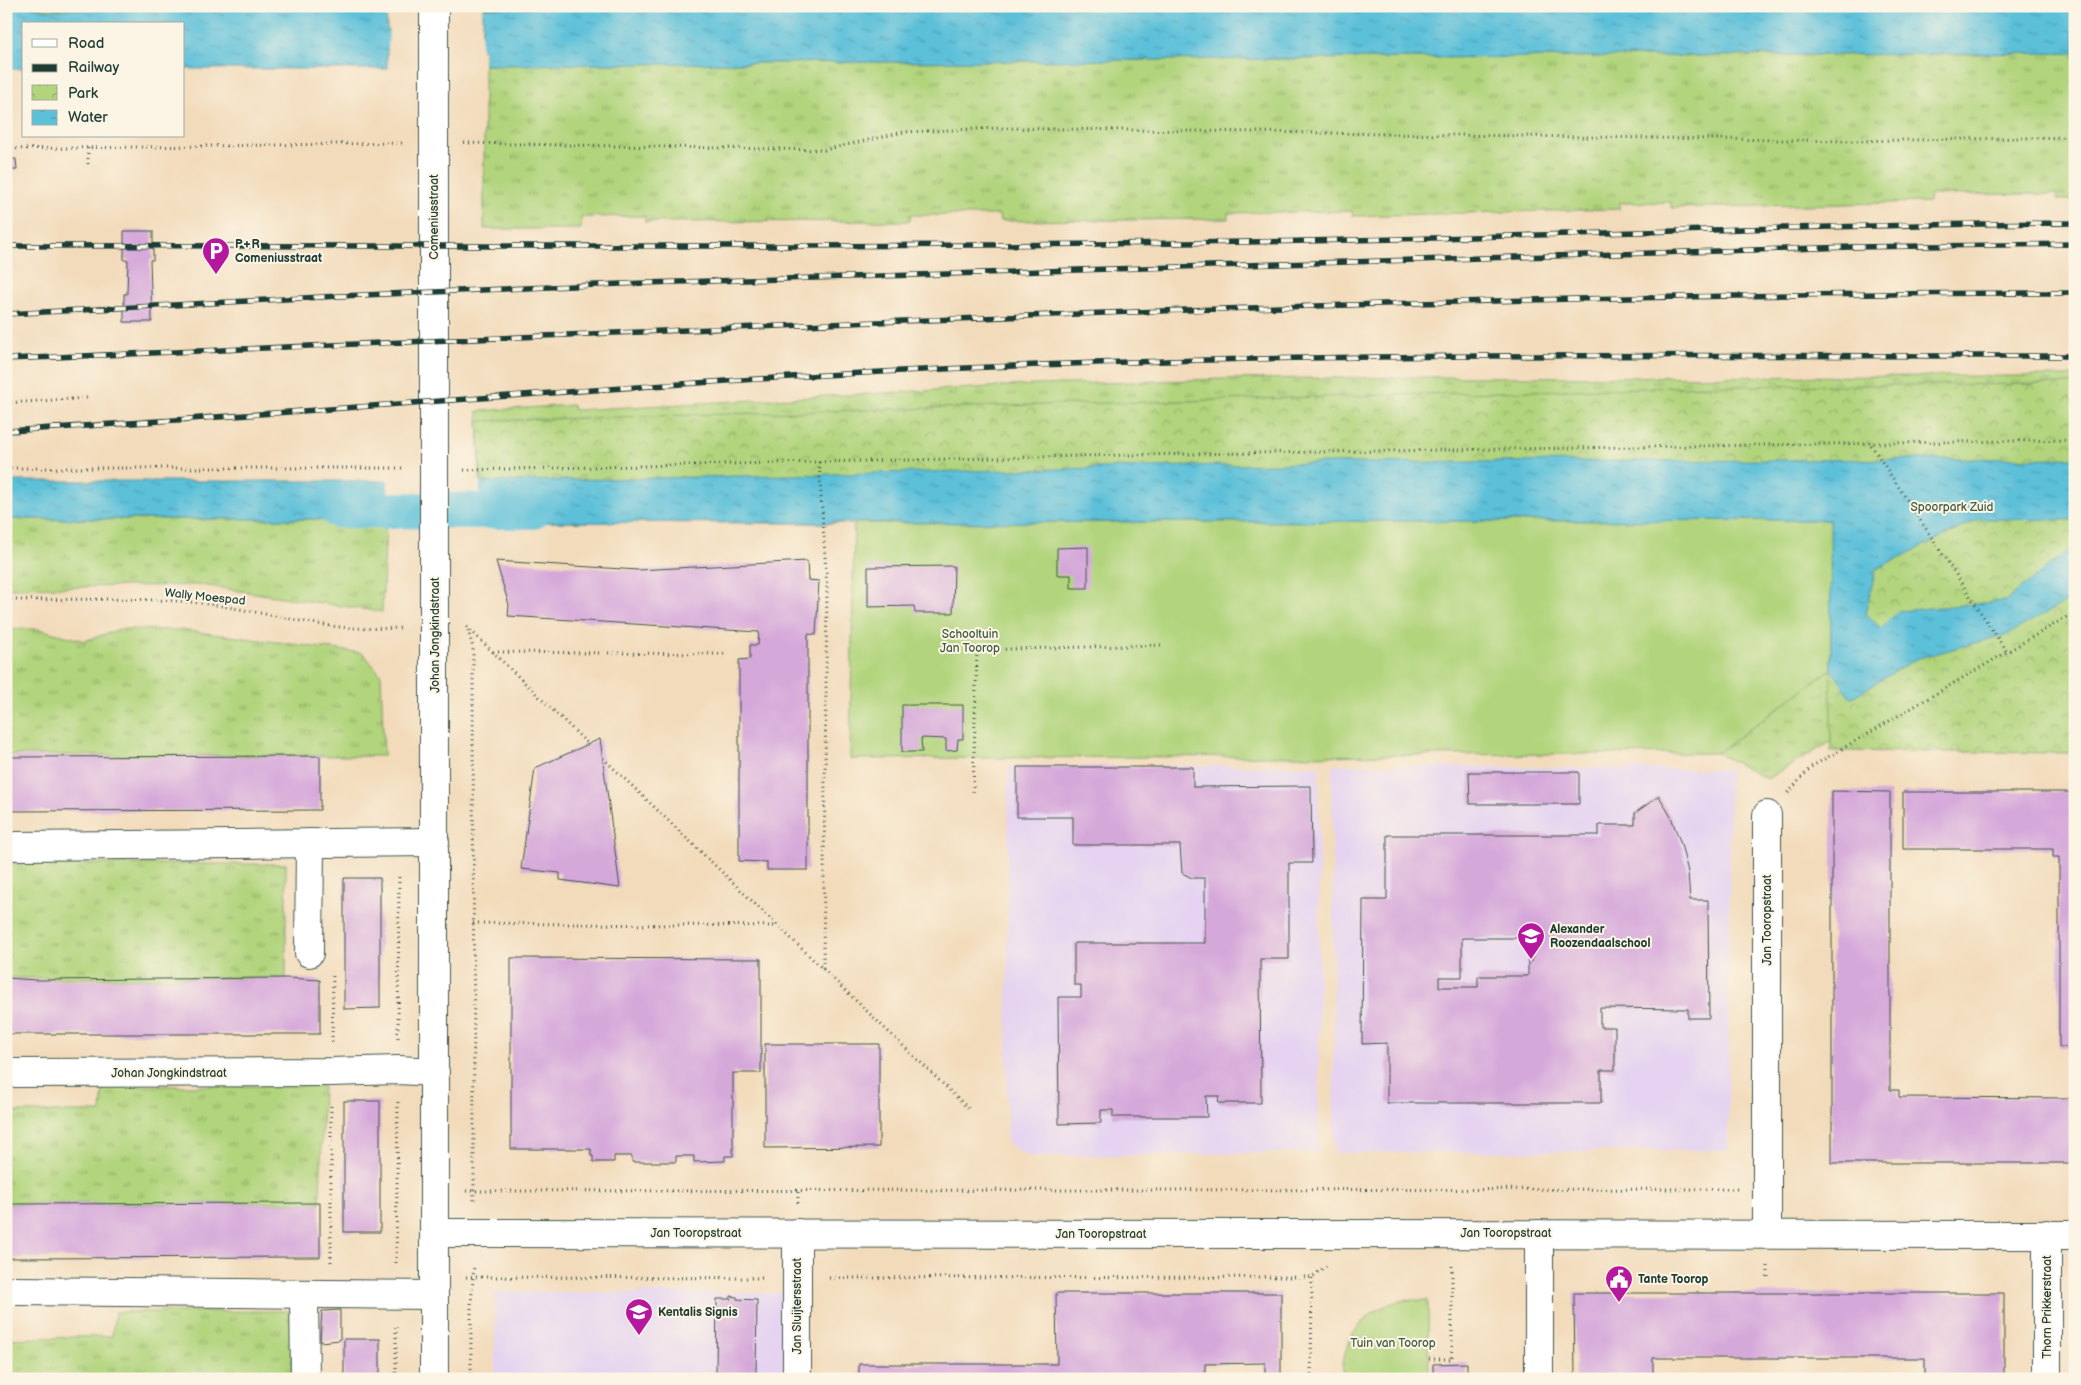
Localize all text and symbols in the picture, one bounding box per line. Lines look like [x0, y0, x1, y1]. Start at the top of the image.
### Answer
legend [22, 22, 185, 138]
text: Road [68, 34, 104, 53]
text: Railway [68, 58, 119, 77]
text: Park [68, 84, 99, 103]
text: Water [68, 108, 108, 127]
street label: Comeniusstraat [427, 174, 442, 260]
parking icon: P+R Comeniusstraat [201, 236, 231, 275]
place label: P+R Comeniusstraat [235, 237, 322, 266]
park label: Spoorpark Zuid [1911, 500, 1994, 515]
street label: Johan Jongkindstraat [428, 577, 443, 693]
street label: Wally Moespad [164, 585, 246, 609]
park label: Schooltuin Jan Toorop [940, 627, 1000, 656]
street label: Jan Tooropstraat [1760, 874, 1775, 965]
school or university icon: Alexander Roozendaalschool [1516, 921, 1546, 960]
place label: Alexander Roozendaalschool [1549, 922, 1650, 951]
street label: Johan Jongkindstraat [111, 1066, 227, 1081]
street label: Jan Tooropstraat [651, 1226, 742, 1241]
street label: Jan Tooropstraat [1461, 1226, 1552, 1241]
street label: Jan Tooropstraat [1056, 1227, 1147, 1242]
street label: Thorn Prikkerstraat [2040, 1255, 2055, 1359]
street label: Jan Sluijtersstraat [790, 1257, 805, 1354]
public building icon: Tante Toorop [1604, 1264, 1634, 1303]
place label: Tante Toorop [1638, 1272, 1709, 1287]
school or university icon: Kentalis Signis [624, 1297, 654, 1336]
place label: Kentalis Signis [658, 1305, 738, 1320]
park label: Tuin van Toorop [1350, 1336, 1436, 1351]

